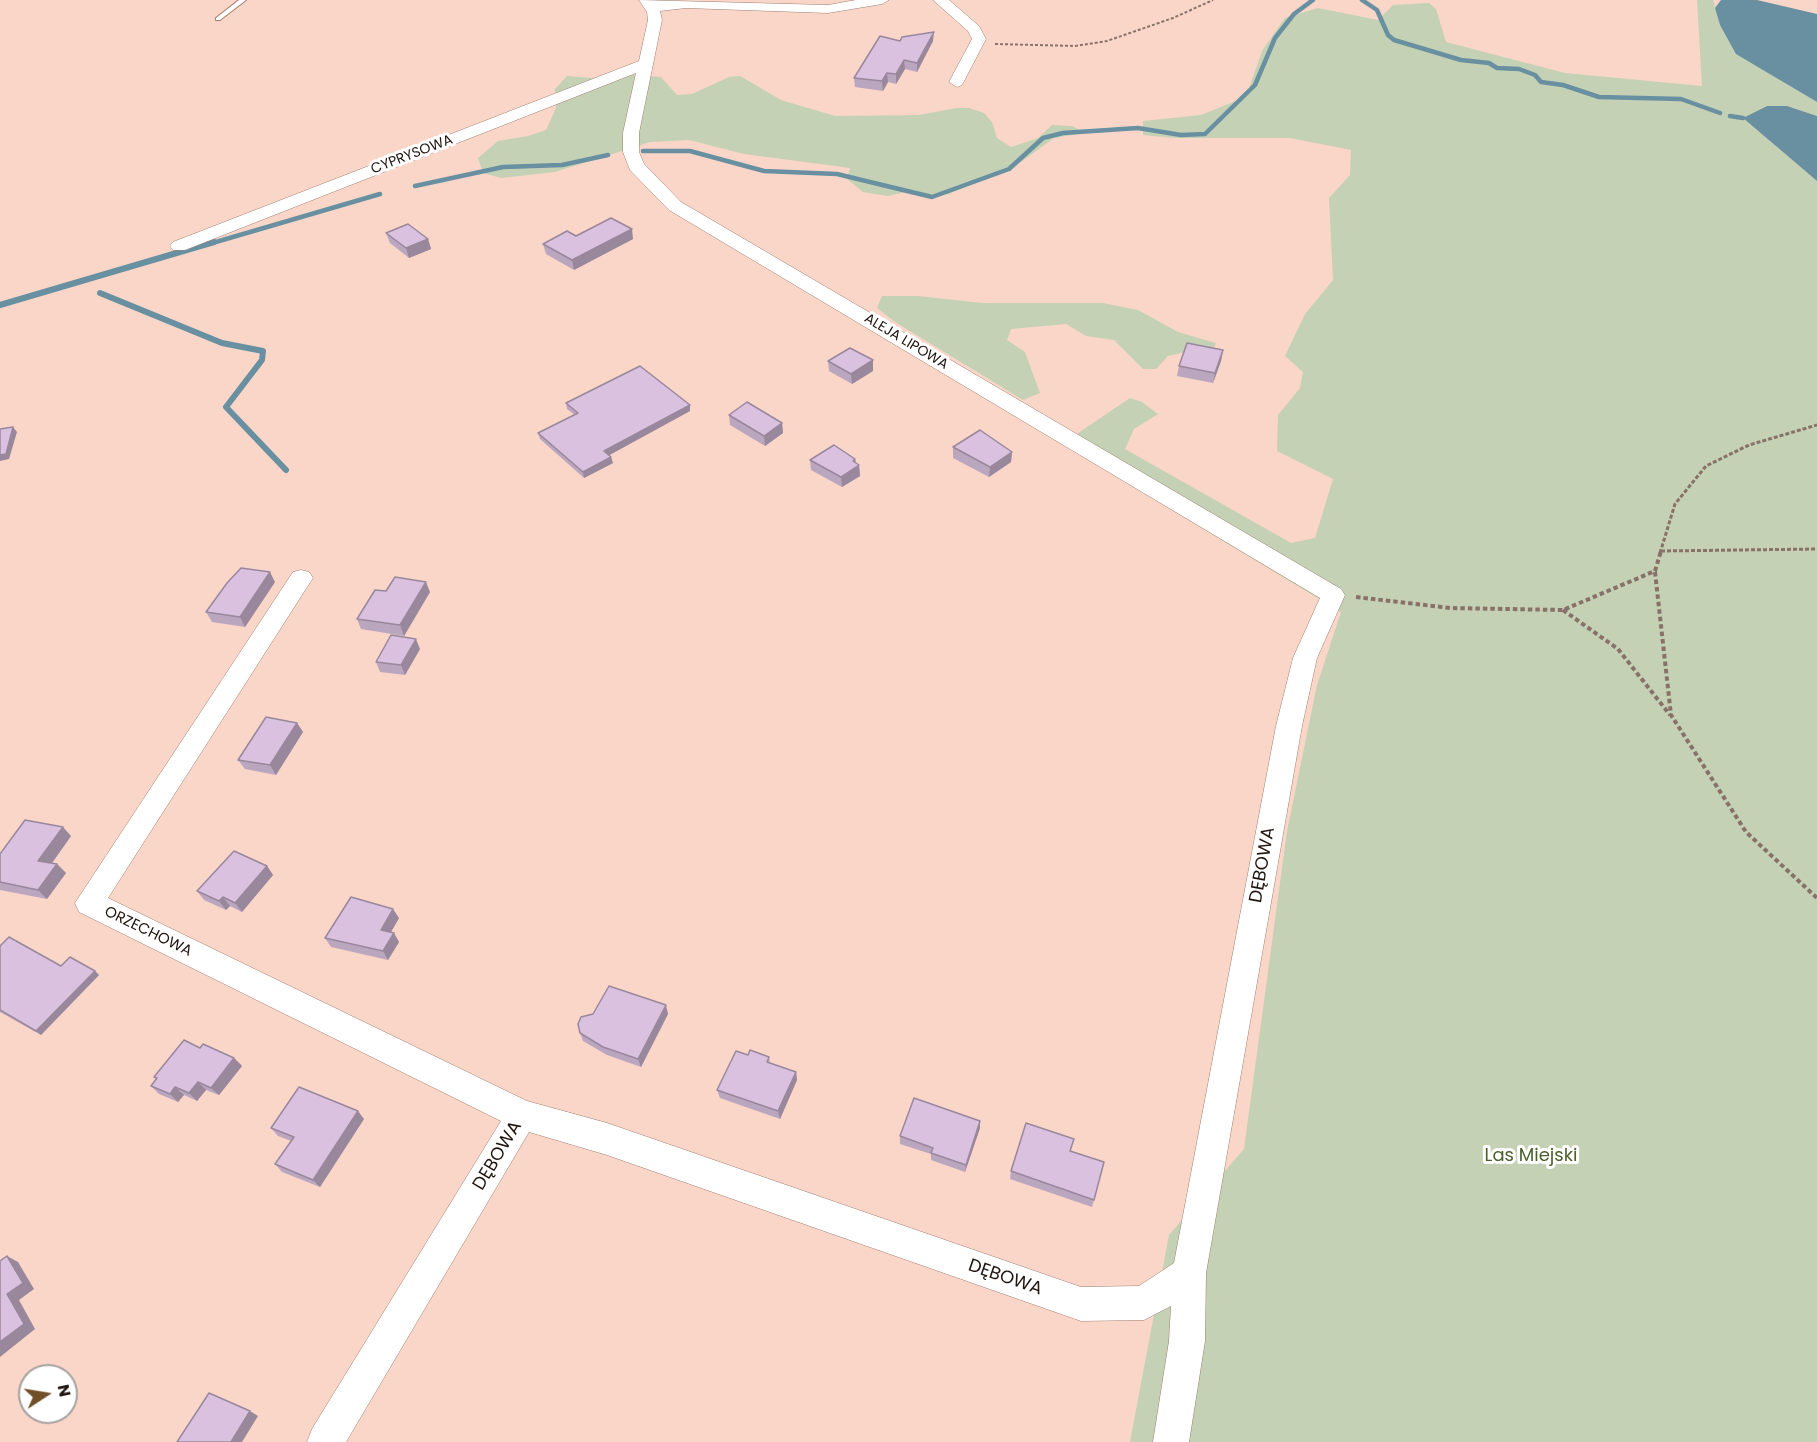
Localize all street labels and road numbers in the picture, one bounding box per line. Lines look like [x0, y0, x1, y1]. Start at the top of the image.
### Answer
street label: CYPRYSOWA [369, 132, 455, 178]
street label: ALEJA LIPOWA [861, 310, 951, 374]
street label: DĘBOWA [1246, 825, 1280, 905]
street label: ORZECHOWA [101, 903, 195, 961]
street label: DĘBOWA [469, 1118, 527, 1194]
street label: DĘBOWA [965, 1255, 1045, 1301]

